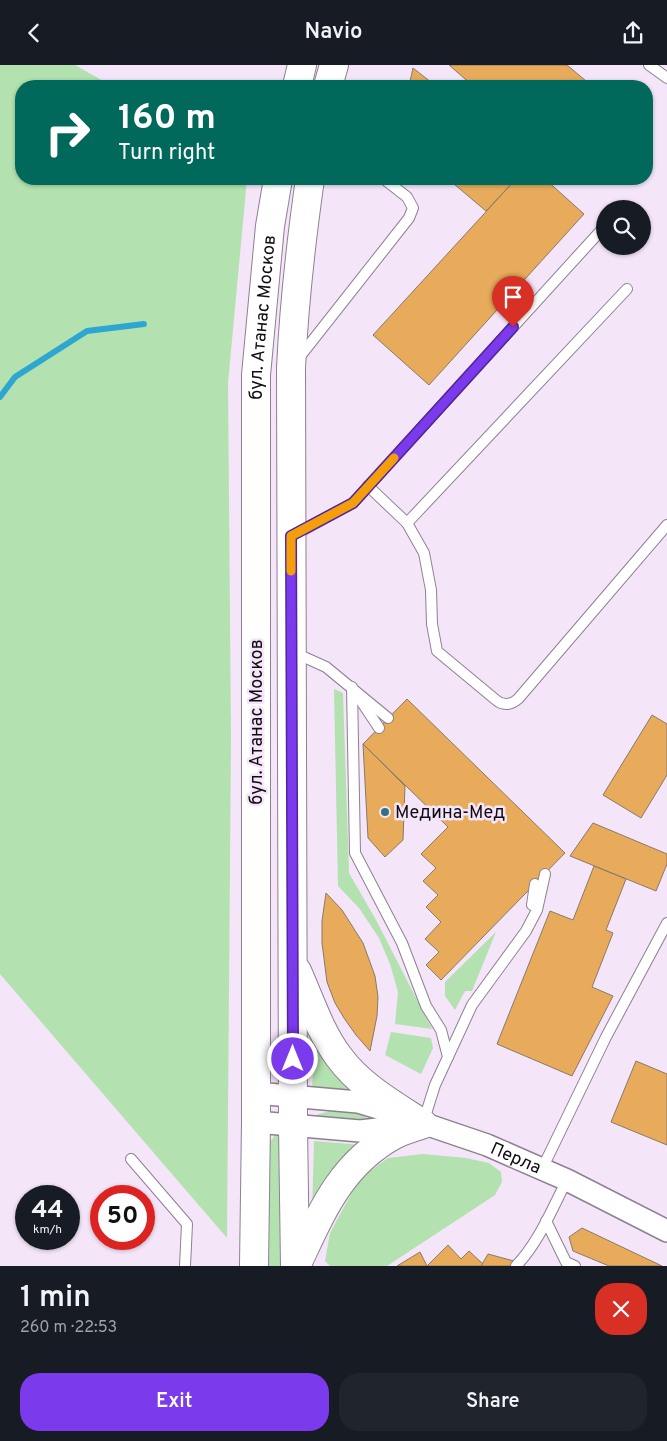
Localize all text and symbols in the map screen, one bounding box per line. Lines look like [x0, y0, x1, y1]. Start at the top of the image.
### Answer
icon: back [20, 19, 48, 47]
text: Navio [305, 19, 362, 46]
icon: share [619, 19, 647, 47]
text: 160 m [118, 97, 216, 141]
icon: right [35, 100, 100, 165]
text: Turn right [118, 140, 215, 167]
map controls [596, 200, 651, 255]
button: search [596, 200, 651, 255]
street label: бул. Атанас Москов [246, 234, 282, 400]
pin [492, 276, 534, 327]
icon: arrive [499, 283, 527, 311]
street label: бул. Атанас Москов [246, 639, 269, 805]
place label: Медина-Мед [395, 802, 505, 825]
marker: Медина-Мед [379, 806, 391, 818]
position arrow [266, 1032, 318, 1084]
street label: Перла [486, 1138, 544, 1180]
speed limit sign: 50 [90, 1185, 155, 1250]
text: 44 [31, 1195, 64, 1227]
text: km/h [33, 1222, 62, 1238]
text: 1 min [20, 1280, 91, 1317]
button: close [595, 1283, 647, 1335]
text: 260 m · 22:53 [20, 1318, 117, 1338]
button: Exit [20, 1373, 329, 1431]
button: Share [339, 1373, 647, 1431]

